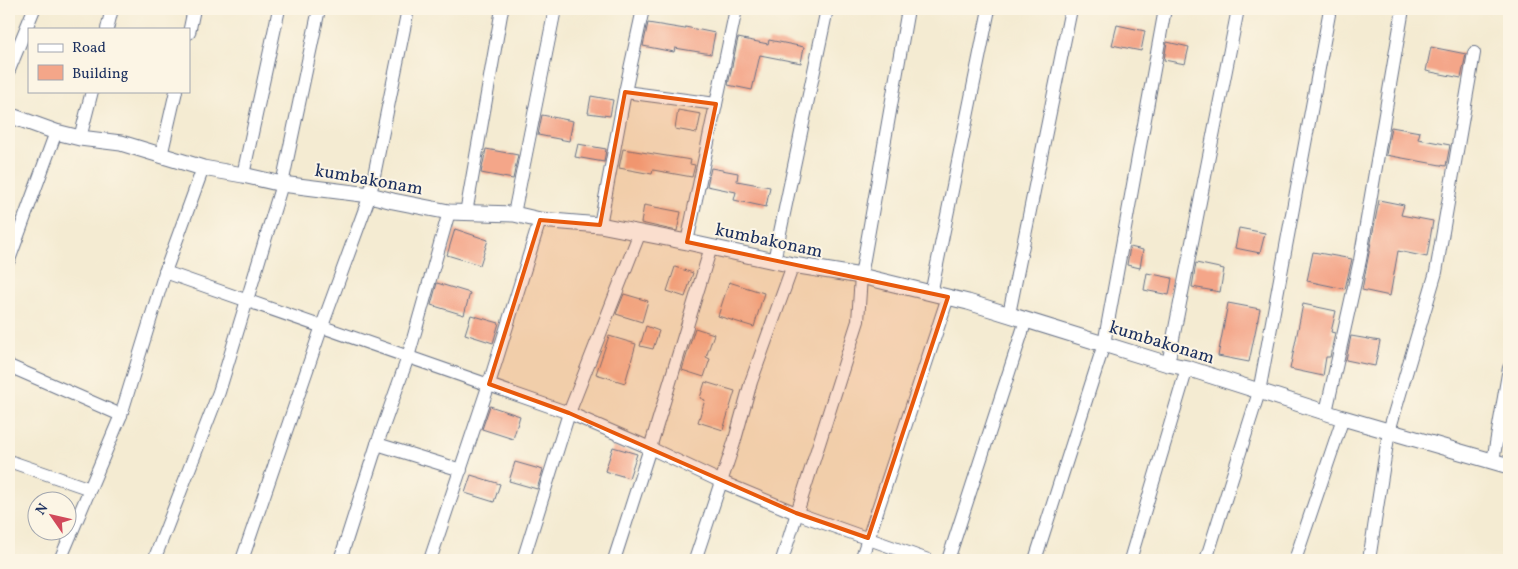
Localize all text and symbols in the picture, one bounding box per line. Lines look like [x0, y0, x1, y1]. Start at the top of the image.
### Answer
legend [28, 28, 190, 92]
text: Road [72, 38, 106, 59]
text: Building [72, 64, 129, 85]
street label: kumbakonam [313, 159, 425, 202]
street label: kumbakonam [713, 218, 825, 265]
street label: kumbakonam [1106, 315, 1218, 371]
north arrow [28, 492, 78, 542]
text: N [32, 500, 53, 519]

